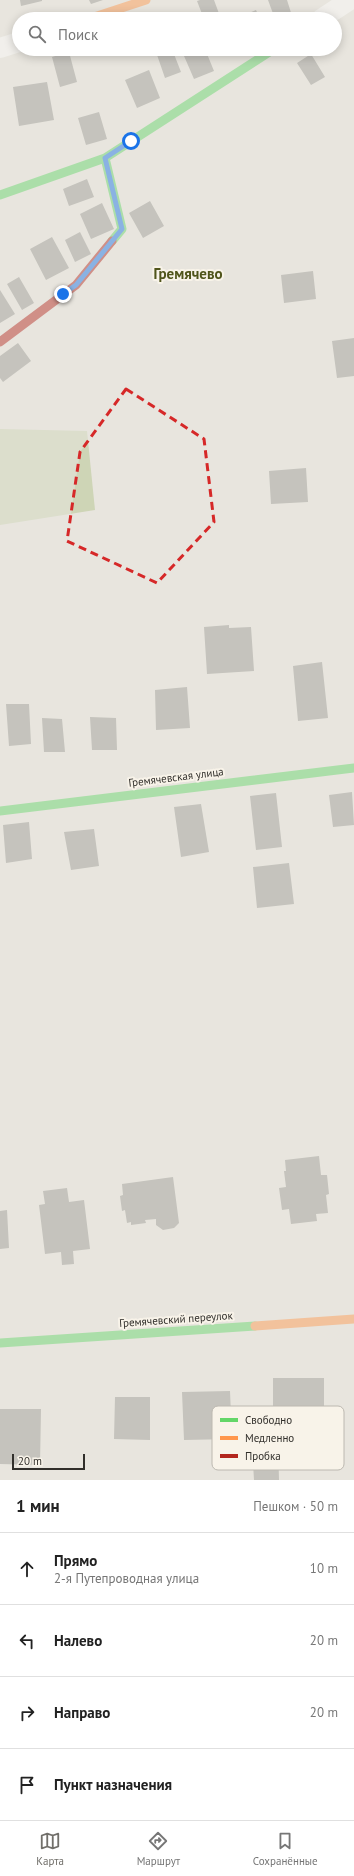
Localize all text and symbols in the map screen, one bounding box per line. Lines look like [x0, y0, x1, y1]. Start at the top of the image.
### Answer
search box [12, 12, 342, 56]
icon: search [26, 23, 48, 45]
text: Поиск [58, 25, 98, 44]
route start [122, 132, 140, 150]
district label: Гремячево [153, 264, 223, 283]
route end [54, 285, 72, 303]
street label: Гремячевская улица [128, 764, 224, 790]
street label: Гремячевский переулок [119, 1308, 234, 1330]
legend [212, 1406, 344, 1470]
text: Свободно [245, 1413, 292, 1427]
text: Медленно [245, 1431, 294, 1445]
text: Пробка [245, 1449, 281, 1463]
scale bar [12, 1452, 85, 1471]
text: 20 m [18, 1454, 42, 1468]
text: 1 мин [16, 1495, 60, 1517]
text: Пешком · 50 m [253, 1498, 338, 1515]
text: Прямо [54, 1551, 97, 1570]
icon: ahead [16, 1558, 38, 1580]
text: 10 m [310, 1560, 338, 1577]
text: 2-я Путепроводная улица [54, 1570, 199, 1587]
icon: left [16, 1630, 38, 1652]
text: Налево [54, 1631, 102, 1650]
text: 20 m [310, 1632, 338, 1649]
icon: right [16, 1702, 38, 1724]
text: Направо [54, 1703, 110, 1722]
text: 20 m [310, 1704, 338, 1721]
icon: arrive [16, 1774, 38, 1796]
text: Пункт назначения [54, 1775, 172, 1794]
tab: Карта [36, 1830, 64, 1868]
tab: Маршрут [137, 1830, 180, 1868]
tab: Сохранённые [253, 1830, 318, 1868]

